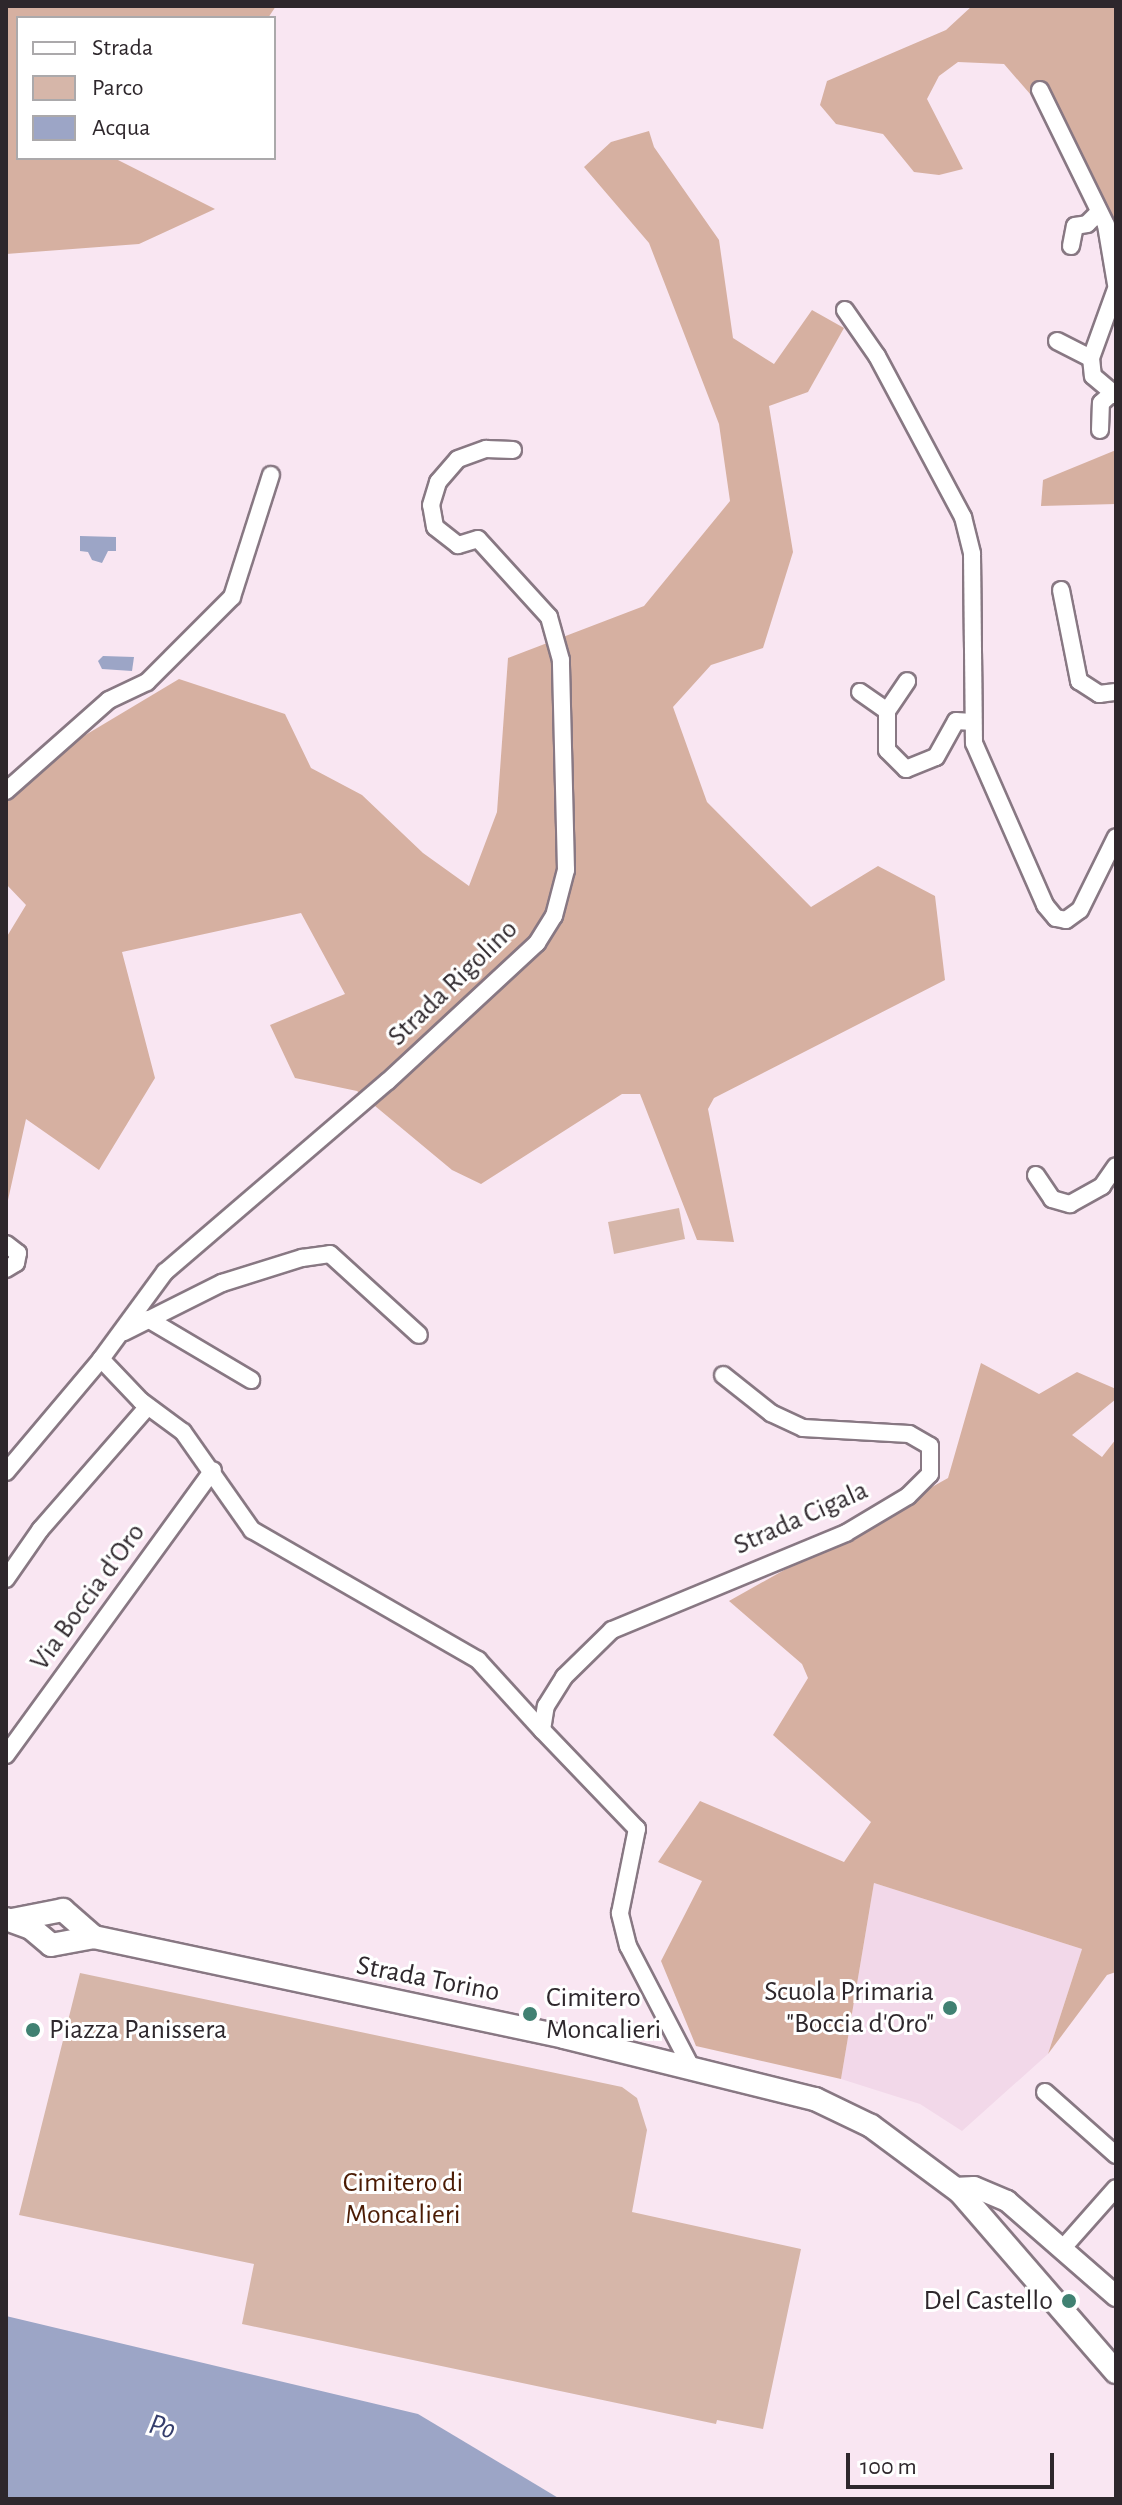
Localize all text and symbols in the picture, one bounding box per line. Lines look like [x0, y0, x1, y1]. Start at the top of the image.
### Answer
legend [16, 16, 276, 160]
text: Strada [92, 36, 153, 60]
text: Parco [92, 76, 143, 100]
text: Acqua [92, 116, 150, 140]
street label: Strada Rigolino [381, 913, 525, 1053]
street label: Strada Cigala [729, 1474, 873, 1562]
street label: Via Boccia d'Oro [23, 1517, 153, 1677]
street label: Strada Torino [354, 1949, 502, 2009]
place label: Scuola Primaria "Boccia d'Oro" [764, 1975, 934, 2041]
place label: Cimitero Moncalieri [546, 1981, 661, 2047]
marker: Scuola Primaria "Boccia d'Oro" [941, 1999, 959, 2017]
marker: Cimitero Moncalieri [521, 2005, 539, 2023]
place label: Piazza Panissera [49, 2013, 227, 2047]
marker: Piazza Panissera [24, 2021, 42, 2039]
park label: Cimitero di Moncalieri [343, 2166, 463, 2232]
place label: Del Castello [924, 2284, 1053, 2318]
marker: Del Castello [1060, 2292, 1078, 2310]
water label: Po [145, 2406, 179, 2448]
scale bar [850, 2437, 1058, 2487]
text: 100 m [860, 2455, 917, 2479]

